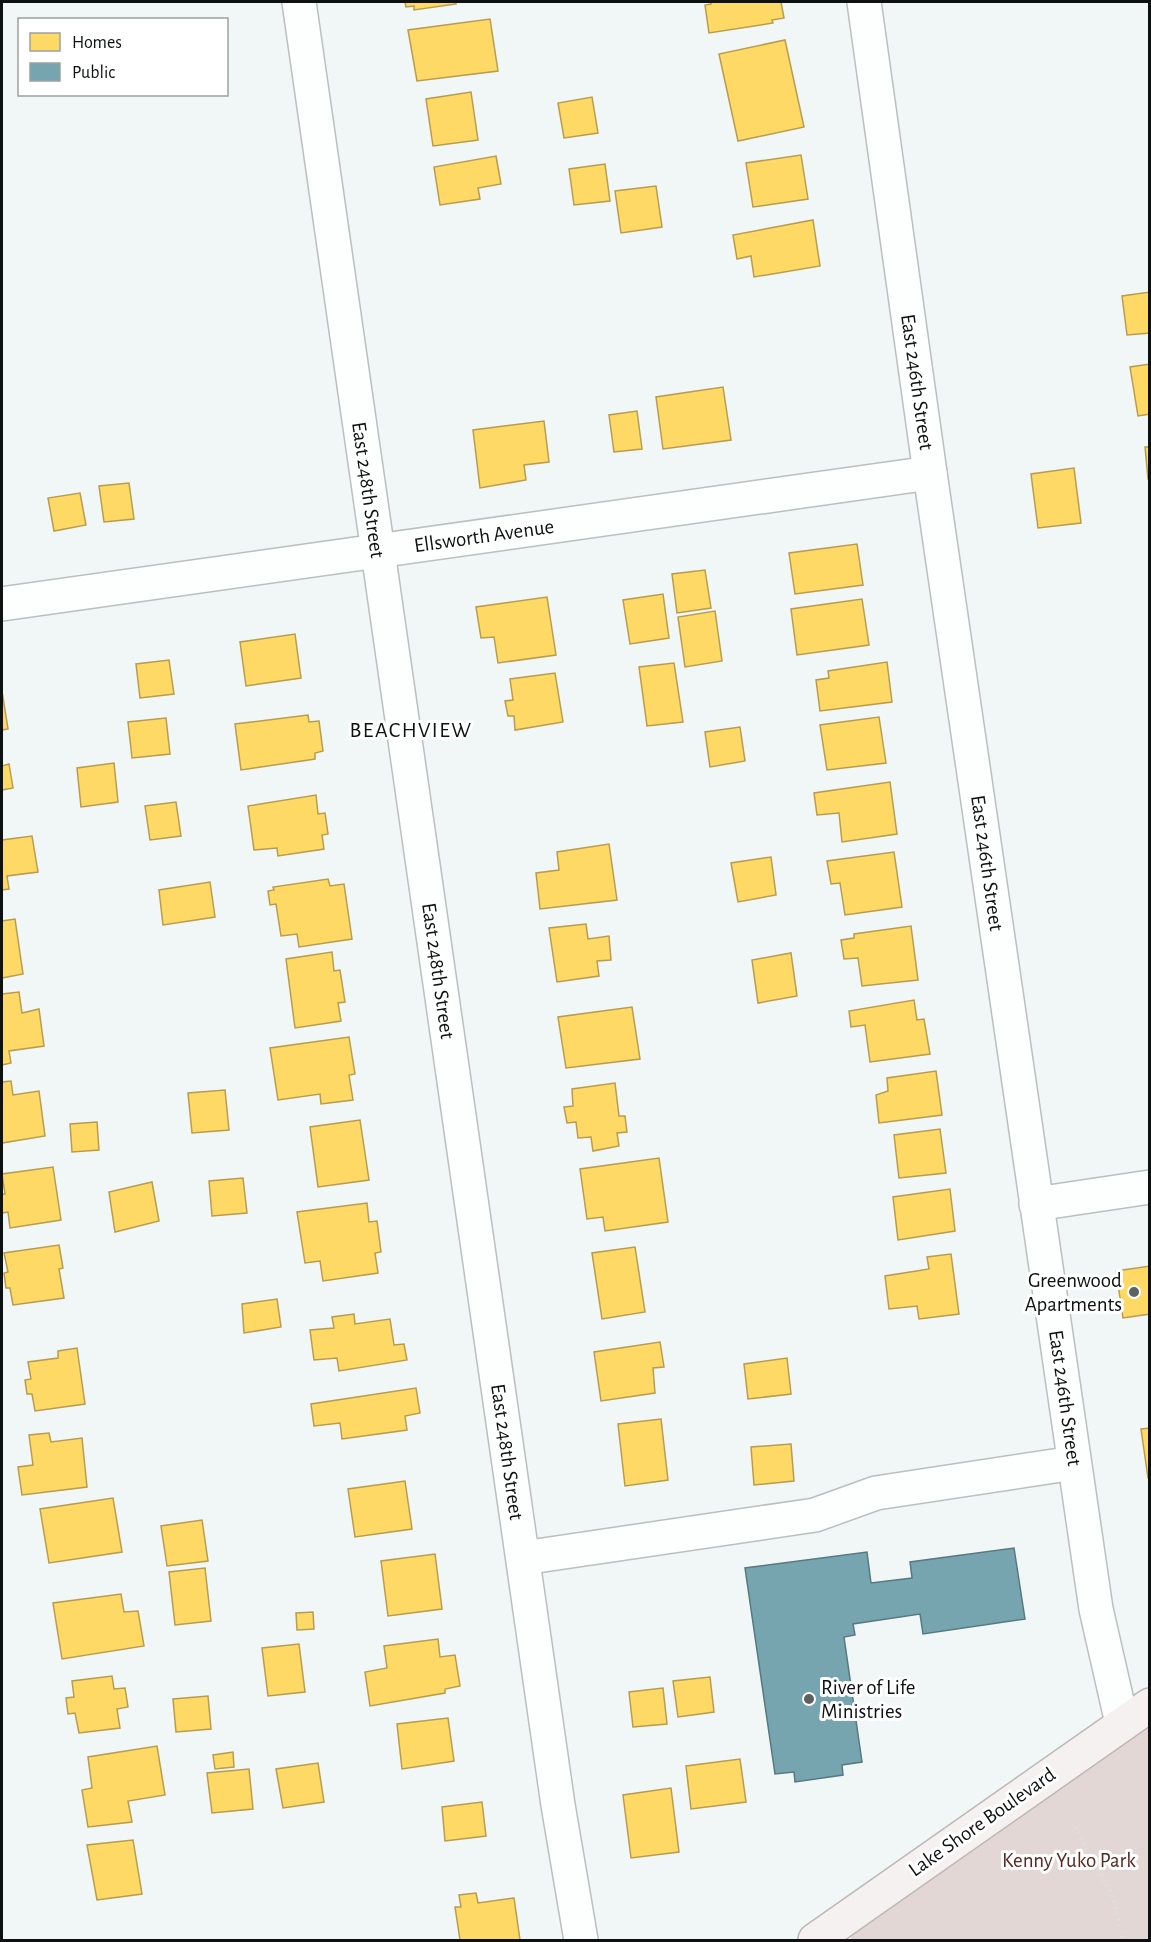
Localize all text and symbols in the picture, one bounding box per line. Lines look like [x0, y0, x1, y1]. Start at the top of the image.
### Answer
legend [18, 18, 228, 96]
text: Homes [72, 34, 122, 52]
text: Public [72, 64, 115, 82]
street label: East 246th Street [897, 313, 937, 452]
street label: East 248th Street [348, 420, 388, 560]
street label: Ellsworth Avenue [413, 516, 555, 556]
district label: BEACHVIEW [350, 719, 473, 741]
street label: East 246th Street [967, 794, 1007, 933]
street label: East 248th Street [418, 901, 458, 1041]
place label: Greenwood Apartments [1025, 1270, 1122, 1315]
marker: Greenwood Apartments [1127, 1285, 1141, 1299]
street label: East 246th Street [1045, 1329, 1085, 1468]
street label: East 248th Street [487, 1382, 527, 1522]
place label: River of Life Ministries [821, 1677, 915, 1722]
marker: River of Life Ministries [802, 1692, 816, 1706]
street label: Lake Shore Boulevard [905, 1763, 1059, 1881]
park label: Kenny Yuko Park [1002, 1850, 1136, 1871]

